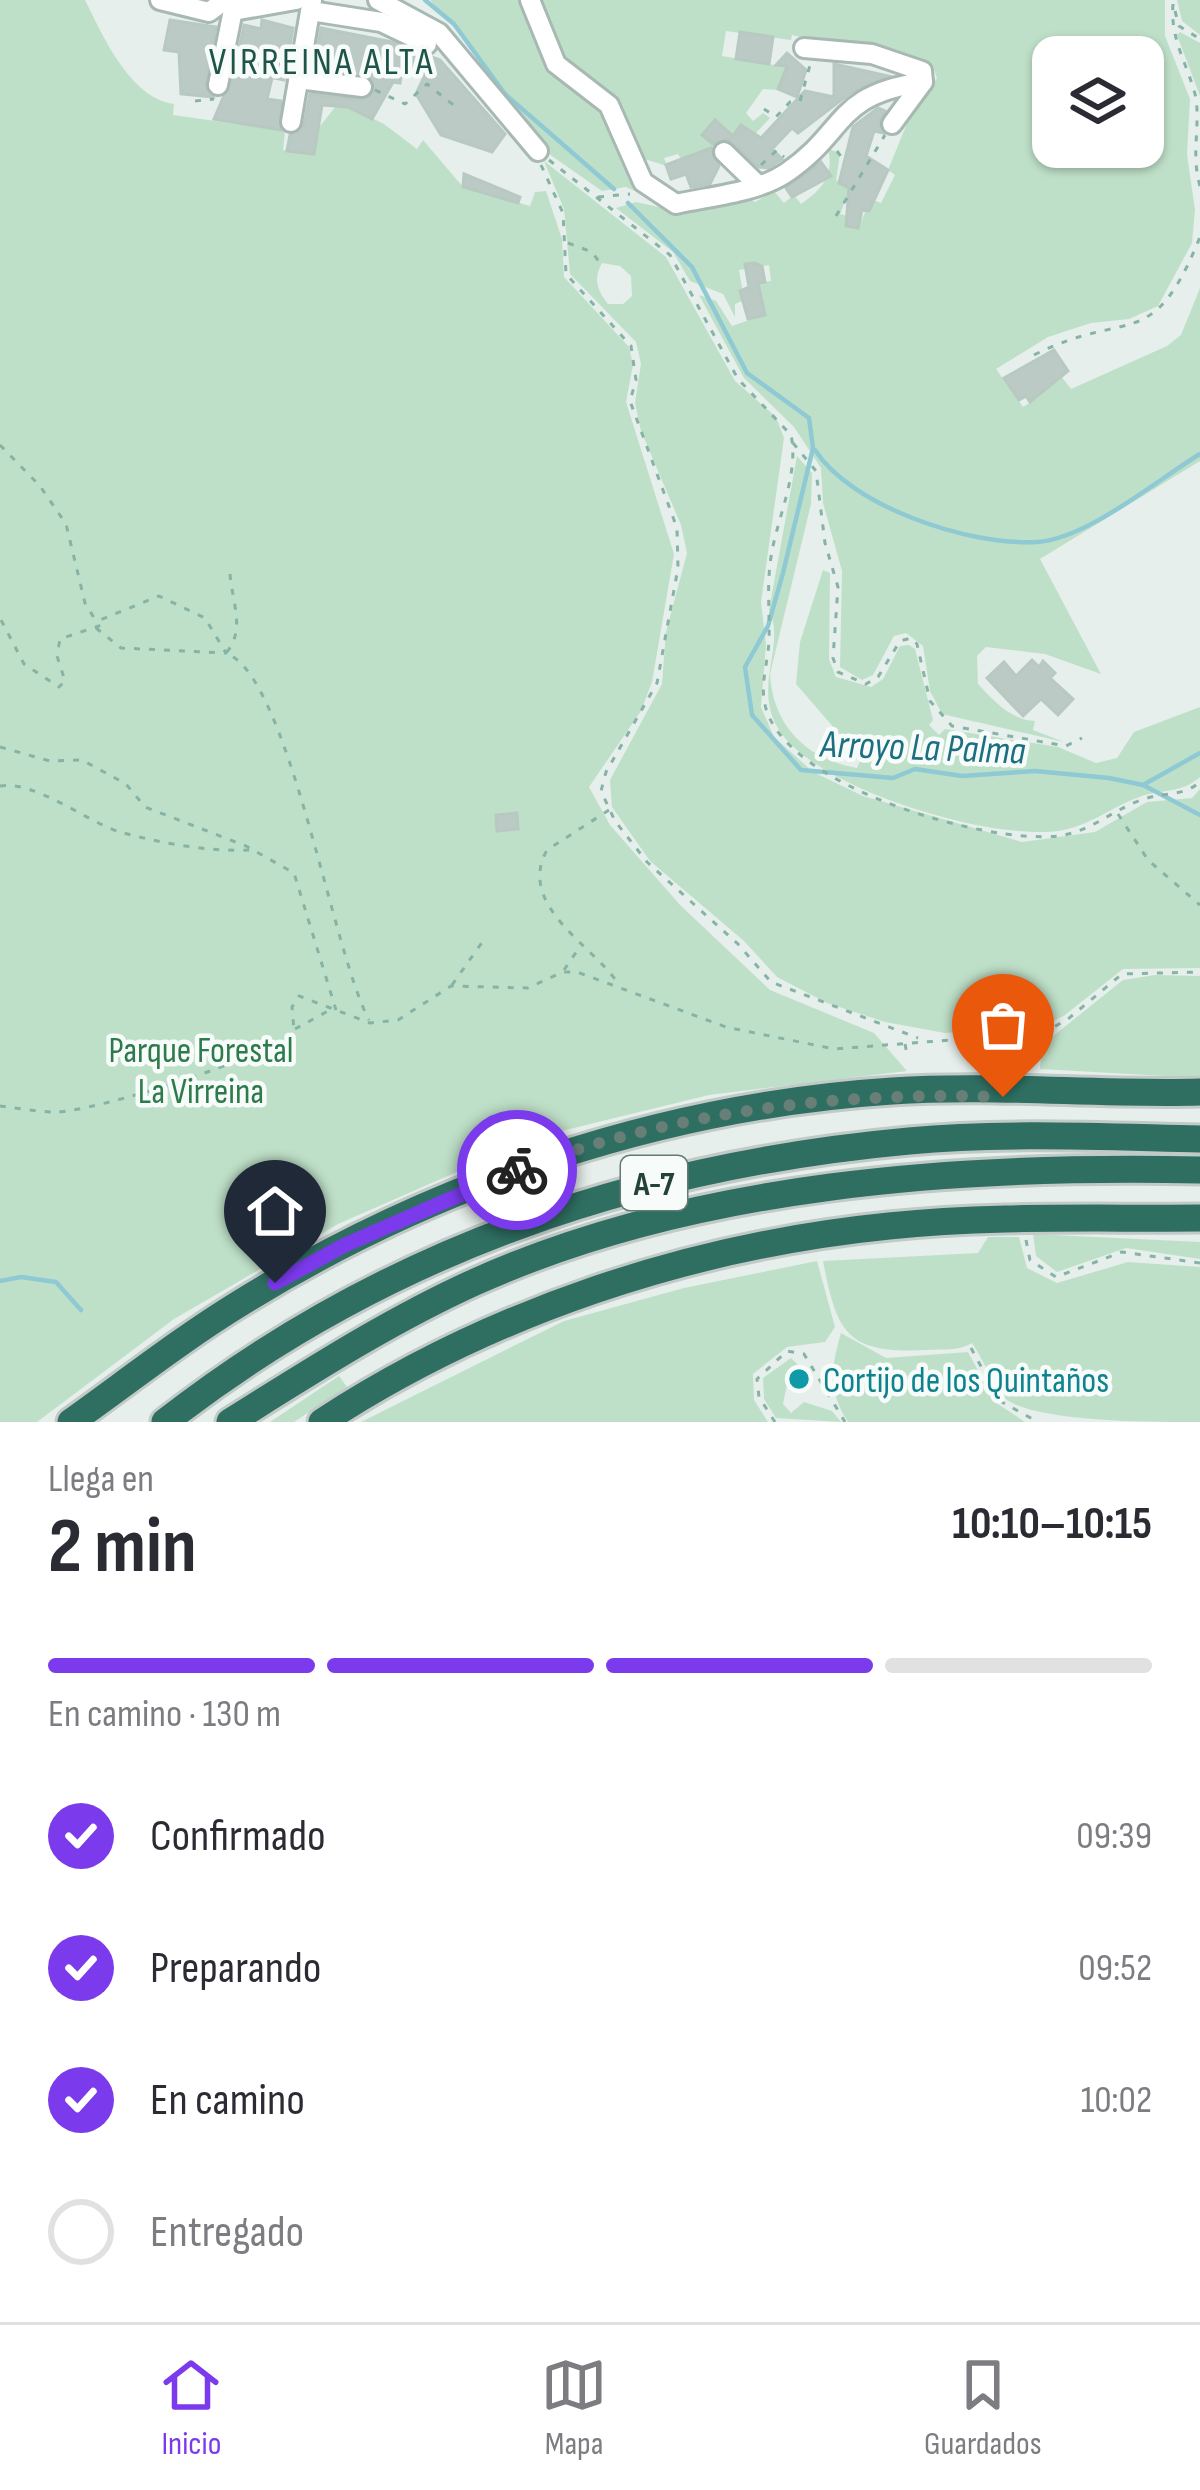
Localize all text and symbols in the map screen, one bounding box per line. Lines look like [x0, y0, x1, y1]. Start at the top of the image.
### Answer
map controls [1032, 36, 1164, 168]
button: layers [1032, 36, 1164, 168]
district label: VIRREINA ALTA [209, 39, 435, 86]
water label: Arroyo La Palma [818, 721, 1026, 776]
pin [952, 974, 1054, 1097]
icon: bag [970, 992, 1036, 1058]
park label: Parque Forestal La Virreina [108, 1030, 294, 1114]
courier [457, 1110, 577, 1230]
icon: bike [484, 1137, 550, 1203]
road number: A-7 [621, 1156, 687, 1210]
pin [224, 1160, 326, 1283]
icon: home [242, 1178, 308, 1244]
place label: Cortijo de los Quintaños [823, 1360, 1109, 1403]
marker: Cortijo de los Quintaños [786, 1366, 812, 1392]
text: Llega en [48, 1456, 154, 1503]
text: 10:10–10:15 [952, 1497, 1152, 1552]
text: 2 min [48, 1501, 197, 1594]
text: En camino · 130 m [48, 1691, 281, 1738]
icon: check [48, 1803, 114, 1869]
text: Confirmado [150, 1809, 326, 1864]
text: 09:39 [1076, 1813, 1152, 1860]
icon: check [48, 1935, 114, 2001]
text: Preparando [150, 1941, 321, 1996]
text: 09:52 [1078, 1945, 1152, 1992]
icon: check [48, 2067, 114, 2133]
text: En camino [150, 2073, 305, 2128]
text: 10:02 [1081, 2077, 1152, 2124]
text: Entregado [150, 2205, 304, 2260]
tab: Inicio [158, 2352, 224, 2464]
tab: Mapa [541, 2352, 607, 2464]
tab: Guardados [924, 2352, 1042, 2464]

